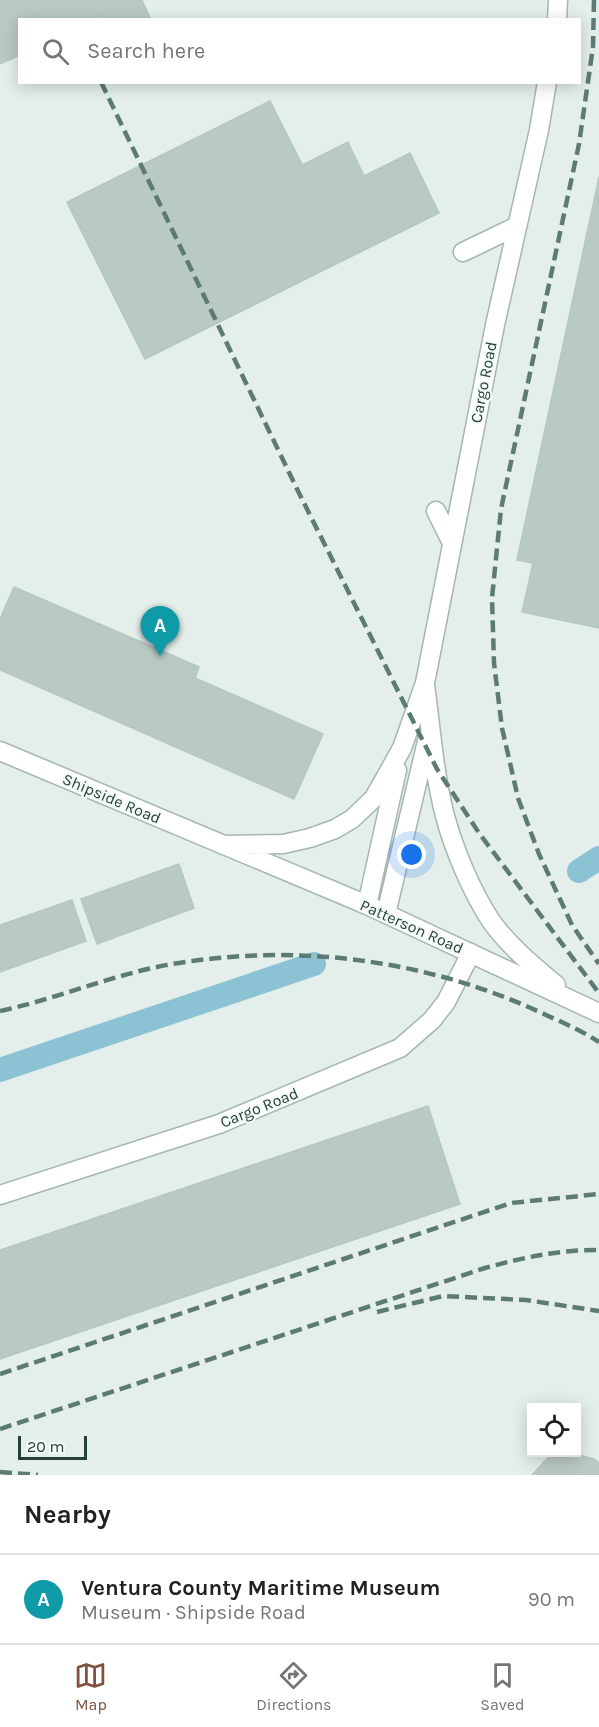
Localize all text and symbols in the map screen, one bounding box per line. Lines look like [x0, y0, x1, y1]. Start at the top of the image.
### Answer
search box [18, 18, 581, 84]
icon: search [39, 35, 72, 68]
text: Search here [87, 38, 205, 64]
street label: Cargo Road [466, 340, 501, 424]
pin: A [140, 606, 180, 656]
street label: Shipside Road [60, 769, 164, 828]
your location [397, 840, 426, 869]
street label: Patterson Road [357, 895, 466, 958]
street label: Cargo Road [217, 1083, 301, 1132]
map controls [527, 1403, 581, 1457]
button: locate [527, 1403, 581, 1457]
scale bar [18, 1433, 87, 1460]
text: 20 m [27, 1437, 65, 1456]
text: Nearby [24, 1499, 111, 1530]
text: Ventura County Maritime Museum [81, 1575, 440, 1601]
text: A [37, 1588, 50, 1611]
text: 90 m [528, 1588, 575, 1611]
text: Museum · Shipside Road [81, 1601, 306, 1624]
tab: Map [74, 1659, 107, 1714]
tab: Directions [256, 1659, 331, 1714]
tab: Saved [480, 1659, 525, 1714]

